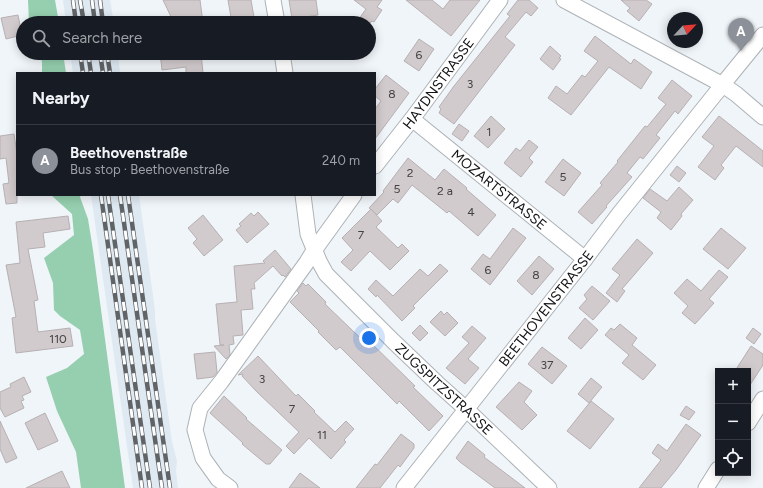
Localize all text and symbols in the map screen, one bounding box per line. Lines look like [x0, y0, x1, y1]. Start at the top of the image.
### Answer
north arrow [667, 12, 703, 48]
search box [16, 16, 376, 60]
pin: A [728, 18, 754, 51]
icon: search [30, 27, 52, 49]
text: Search here [62, 29, 142, 47]
street label: HAYDNSTRASSE [399, 35, 478, 133]
house number: 6 [416, 48, 423, 62]
house number: 3 [467, 77, 473, 91]
house number: 8 [388, 87, 396, 101]
text: Nearby [32, 88, 90, 108]
house number: 1 [487, 125, 491, 139]
text: Beethovenstraße [70, 144, 188, 162]
street label: MOZARTSTRASSE [448, 146, 550, 234]
text: A [40, 153, 50, 168]
text: 240 m [322, 153, 360, 168]
text: Bus stop · Beethovenstraße [70, 162, 229, 177]
house number: 2 [407, 166, 413, 180]
house number: 5 [560, 170, 567, 184]
house number: 5 [394, 182, 401, 196]
house number: 2 a [437, 184, 453, 198]
house number: 4 [467, 205, 475, 219]
house number: 7 [358, 228, 365, 242]
street label: BEETHOVENSTRASSE [495, 247, 597, 370]
house number: 6 [485, 263, 492, 277]
house number: 8 [532, 268, 540, 282]
your location [359, 328, 379, 348]
house number: 110 [49, 332, 67, 346]
street label: ZUGSPITZSTRASSE [392, 340, 496, 439]
house number: 37 [541, 358, 554, 372]
map controls [715, 368, 751, 476]
button: + [715, 368, 751, 404]
house number: 3 [259, 372, 265, 386]
house number: 7 [289, 402, 296, 416]
button: − [715, 404, 751, 440]
house number: 11 [317, 428, 327, 442]
button: locate [715, 440, 751, 476]

